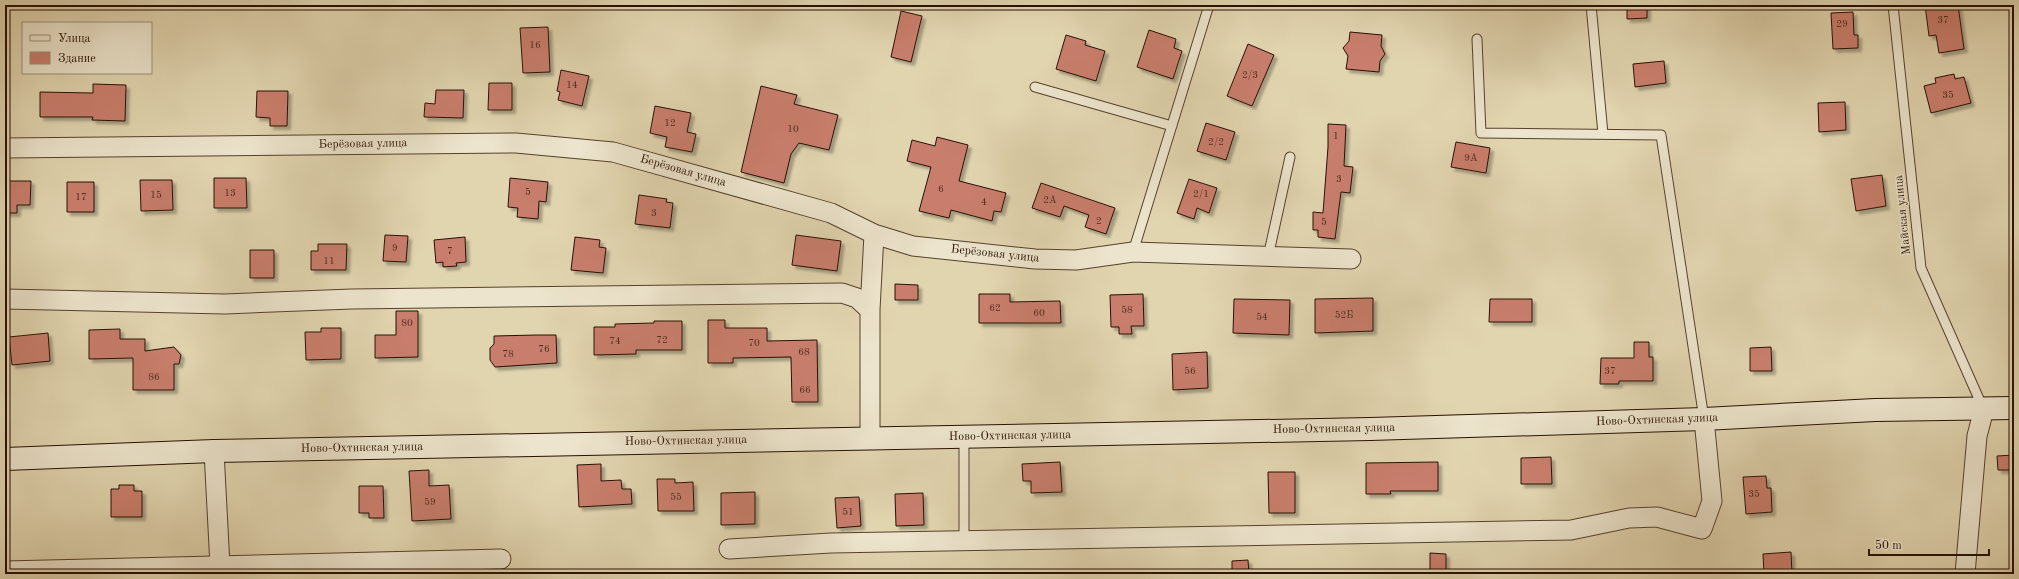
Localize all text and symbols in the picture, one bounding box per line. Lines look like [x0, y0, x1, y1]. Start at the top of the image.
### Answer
house number: 37 [1937, 15, 1949, 25]
house number: 29 [1836, 19, 1848, 29]
legend [22, 22, 152, 74]
text: Улица [58, 33, 91, 45]
house number: 16 [529, 40, 541, 50]
text: Здание [58, 53, 96, 65]
house number: 2/3 [1242, 70, 1258, 80]
house number: 14 [566, 80, 578, 90]
house number: 35 [1942, 90, 1954, 100]
house number: 12 [664, 118, 676, 128]
house number: 10 [787, 124, 799, 134]
house number: 1 [1333, 131, 1339, 141]
street label: Берёзовая улица [318, 137, 408, 151]
house number: 2/2 [1208, 137, 1224, 147]
street label: Берёзовая улица [639, 153, 727, 189]
house number: 9А [1464, 153, 1478, 163]
house number: 3 [1336, 174, 1342, 184]
street label: Майская улица [1893, 175, 1913, 255]
house number: 6 [938, 184, 944, 194]
house number: 5 [525, 187, 531, 197]
house number: 13 [224, 188, 236, 198]
house number: 2/1 [1193, 189, 1209, 199]
house number: 15 [150, 190, 162, 200]
house number: 17 [75, 192, 87, 202]
house number: 2А [1043, 195, 1057, 205]
house number: 4 [981, 197, 987, 207]
house number: 3 [651, 208, 657, 218]
house number: 2 [1096, 216, 1102, 226]
house number: 5 [1321, 217, 1327, 227]
house number: 9 [392, 243, 398, 253]
street label: Берёзовая улица [950, 243, 1040, 265]
house number: 7 [447, 246, 453, 256]
house number: 11 [323, 256, 335, 266]
house number: 62 [989, 303, 1001, 313]
house number: 58 [1121, 305, 1133, 315]
house number: 60 [1033, 308, 1045, 318]
house number: 52Б [1335, 310, 1353, 320]
house number: 54 [1256, 312, 1268, 322]
house number: 80 [401, 318, 413, 328]
house number: 72 [656, 335, 668, 345]
house number: 74 [609, 336, 621, 346]
house number: 70 [748, 338, 760, 348]
house number: 76 [538, 344, 550, 354]
house number: 68 [798, 347, 810, 357]
house number: 78 [502, 349, 514, 359]
house number: 56 [1184, 366, 1196, 376]
house number: 37 [1604, 366, 1616, 376]
house number: 86 [148, 372, 160, 382]
house number: 66 [799, 385, 811, 395]
street label: Ново-Охтинская улица [1596, 412, 1718, 428]
street label: Ново-Охтинская улица [1273, 422, 1395, 436]
street label: Ново-Охтинская улица [949, 429, 1071, 443]
street label: Ново-Охтинская улица [625, 434, 747, 448]
street label: Ново-Охтинская улица [301, 441, 423, 455]
house number: 35 [1748, 489, 1760, 499]
house number: 55 [670, 492, 682, 502]
house number: 59 [424, 497, 436, 507]
house number: 51 [842, 507, 854, 517]
scale bar [1869, 531, 1989, 557]
text: 50 m [1875, 539, 1902, 552]

